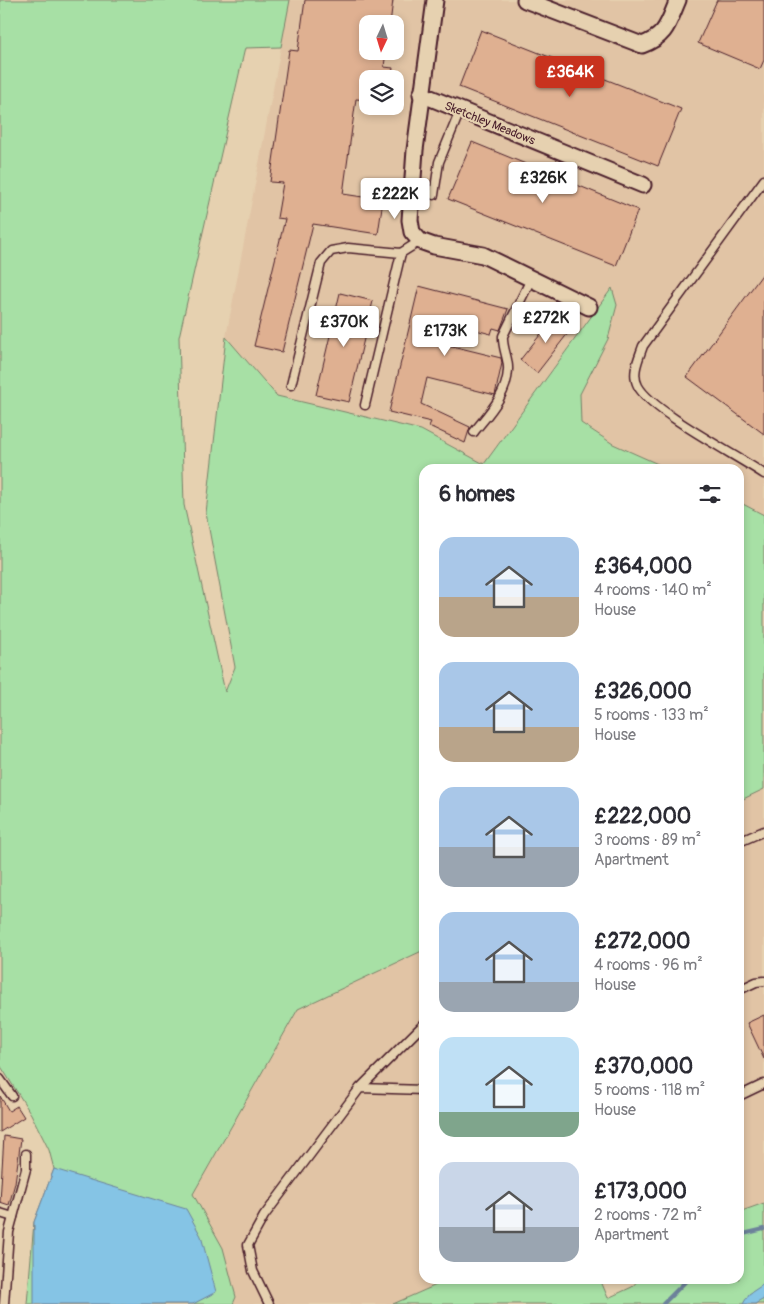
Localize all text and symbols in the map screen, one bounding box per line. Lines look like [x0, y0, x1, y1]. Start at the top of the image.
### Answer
north arrow [359, 15, 404, 60]
map controls [359, 15, 404, 115]
pin: £364K [535, 56, 605, 98]
text: £364K [546, 62, 594, 82]
button: layers [359, 70, 404, 115]
street label: Sketchley Meadows [442, 98, 538, 149]
pin: £326K [508, 162, 578, 204]
text: £326K [519, 168, 567, 188]
pin: £222K [360, 178, 430, 220]
text: £222K [372, 184, 418, 204]
pin: £272K [511, 302, 581, 344]
pin: £370K [309, 306, 379, 348]
text: £272K [523, 308, 569, 328]
text: £370K [320, 312, 368, 332]
pin: £173K [410, 314, 480, 357]
text: £173K [423, 321, 467, 341]
icon: filters [696, 480, 724, 508]
text: 6 homes [439, 481, 515, 508]
text: £364,000 [594, 553, 692, 580]
icon: home [479, 557, 539, 617]
text: 4 rooms · 140 m² [594, 580, 712, 600]
text: House [594, 600, 636, 620]
text: £326,000 [594, 678, 692, 705]
icon: home [479, 682, 539, 742]
text: 5 rooms · 133 m² [594, 705, 709, 725]
text: House [594, 725, 636, 745]
text: £222,000 [594, 803, 691, 830]
icon: home [479, 807, 539, 867]
text: 3 rooms · 89 m² [594, 830, 701, 850]
text: Apartment [594, 850, 669, 870]
text: £272,000 [594, 928, 690, 955]
icon: home [479, 932, 539, 992]
text: 4 rooms · 96 m² [594, 955, 703, 975]
text: House [594, 975, 636, 995]
text: £370,000 [594, 1053, 693, 1080]
icon: home [479, 1057, 539, 1117]
text: 5 rooms · 118 m² [594, 1080, 705, 1100]
text: House [594, 1100, 636, 1120]
text: £173,000 [594, 1178, 687, 1205]
icon: home [479, 1182, 539, 1242]
text: 2 rooms · 72 m² [594, 1205, 702, 1225]
text: Apartment [594, 1225, 669, 1245]

